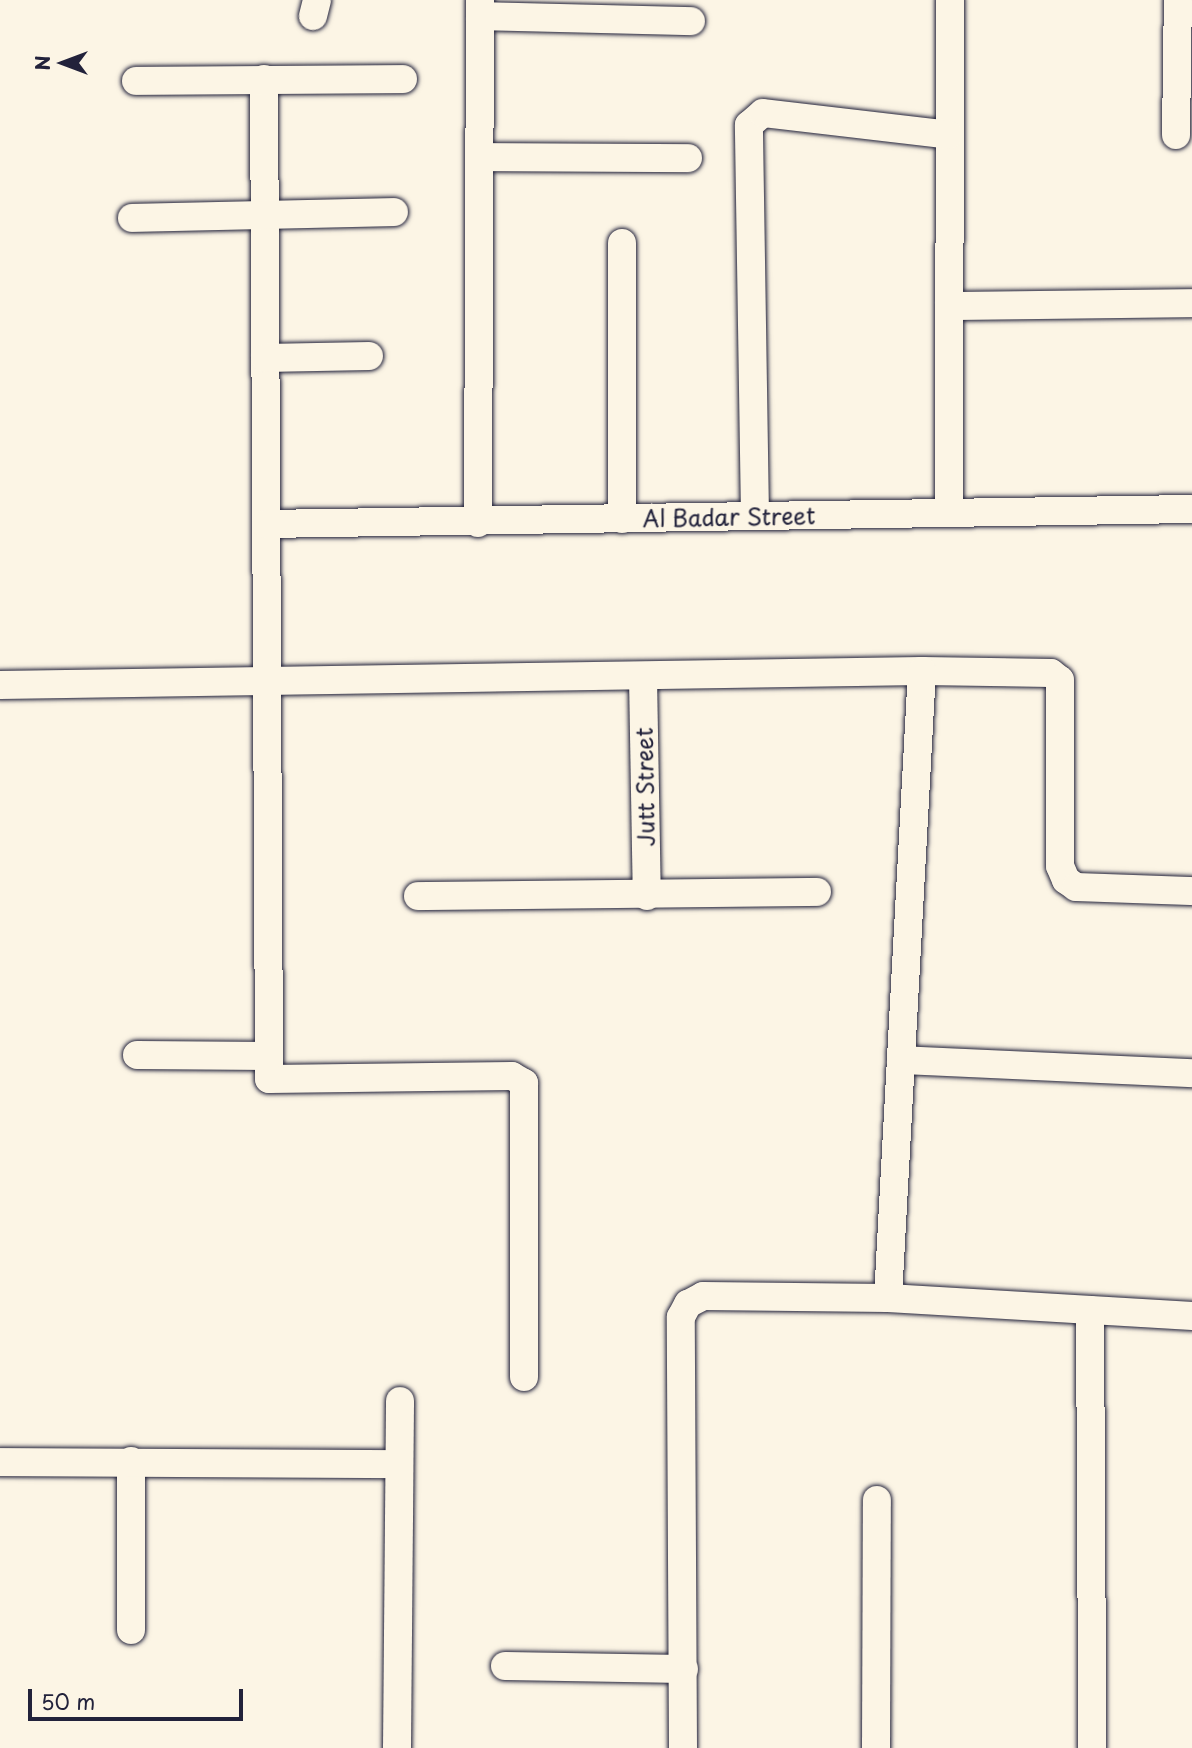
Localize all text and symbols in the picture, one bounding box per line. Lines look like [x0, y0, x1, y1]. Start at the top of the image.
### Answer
north arrow [28, 28, 98, 98]
text: N [28, 55, 56, 71]
street label: Al Badar Street [641, 502, 817, 532]
street label: Jutt Street [630, 726, 660, 848]
scale bar [32, 1674, 247, 1718]
text: 50 m [41, 1685, 95, 1717]

